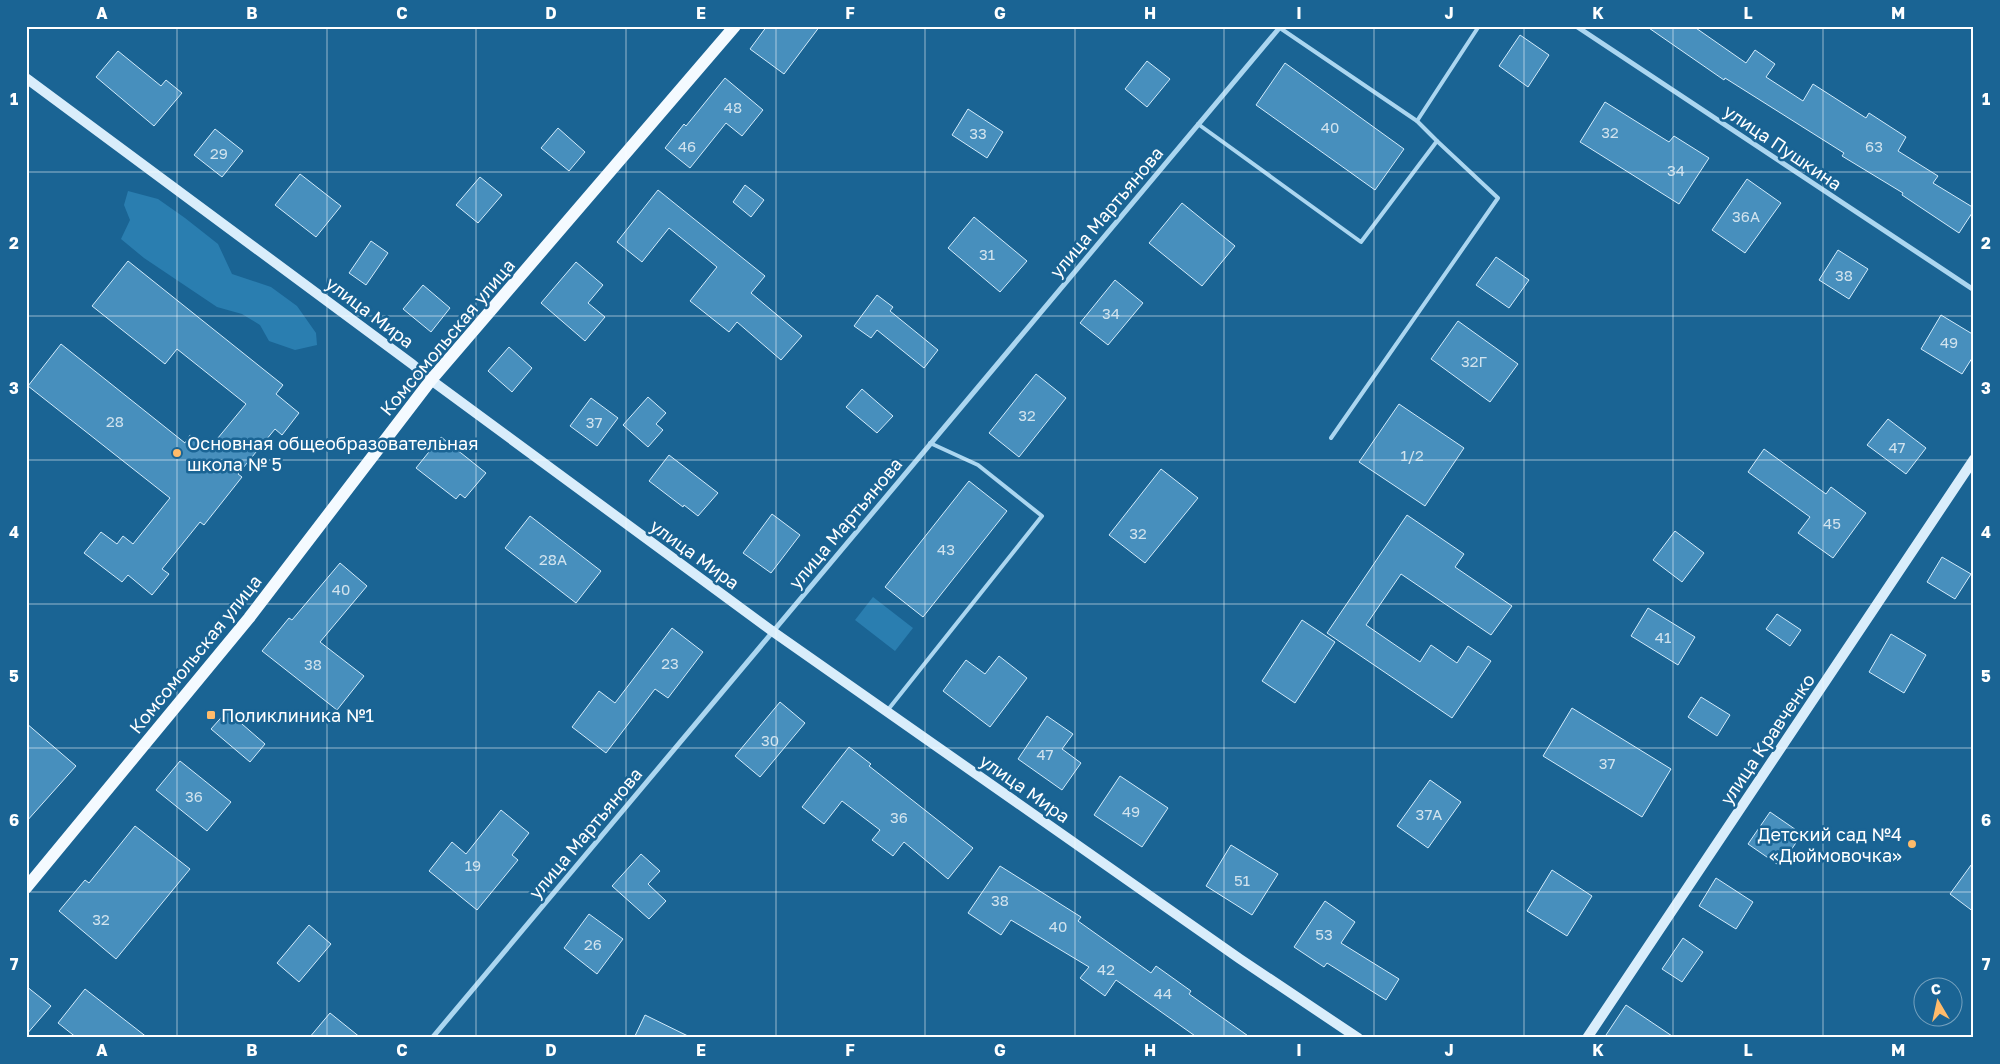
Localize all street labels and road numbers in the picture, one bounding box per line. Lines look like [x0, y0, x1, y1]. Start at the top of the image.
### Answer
street label: улица Пушкина [1720, 99, 1846, 195]
street label: улица Мартьянова [1045, 142, 1167, 282]
street label: Комсомольская улица [375, 254, 519, 420]
street label: улица Мира [321, 272, 419, 352]
street label: улица Мартьянова [784, 453, 906, 593]
street label: улица Мира [646, 514, 744, 594]
street label: Комсомольская улица [124, 570, 266, 738]
street label: улица Кравченко [1715, 669, 1819, 809]
street label: улица Мира [976, 749, 1074, 827]
street label: улица Мартьянова [524, 763, 646, 903]

